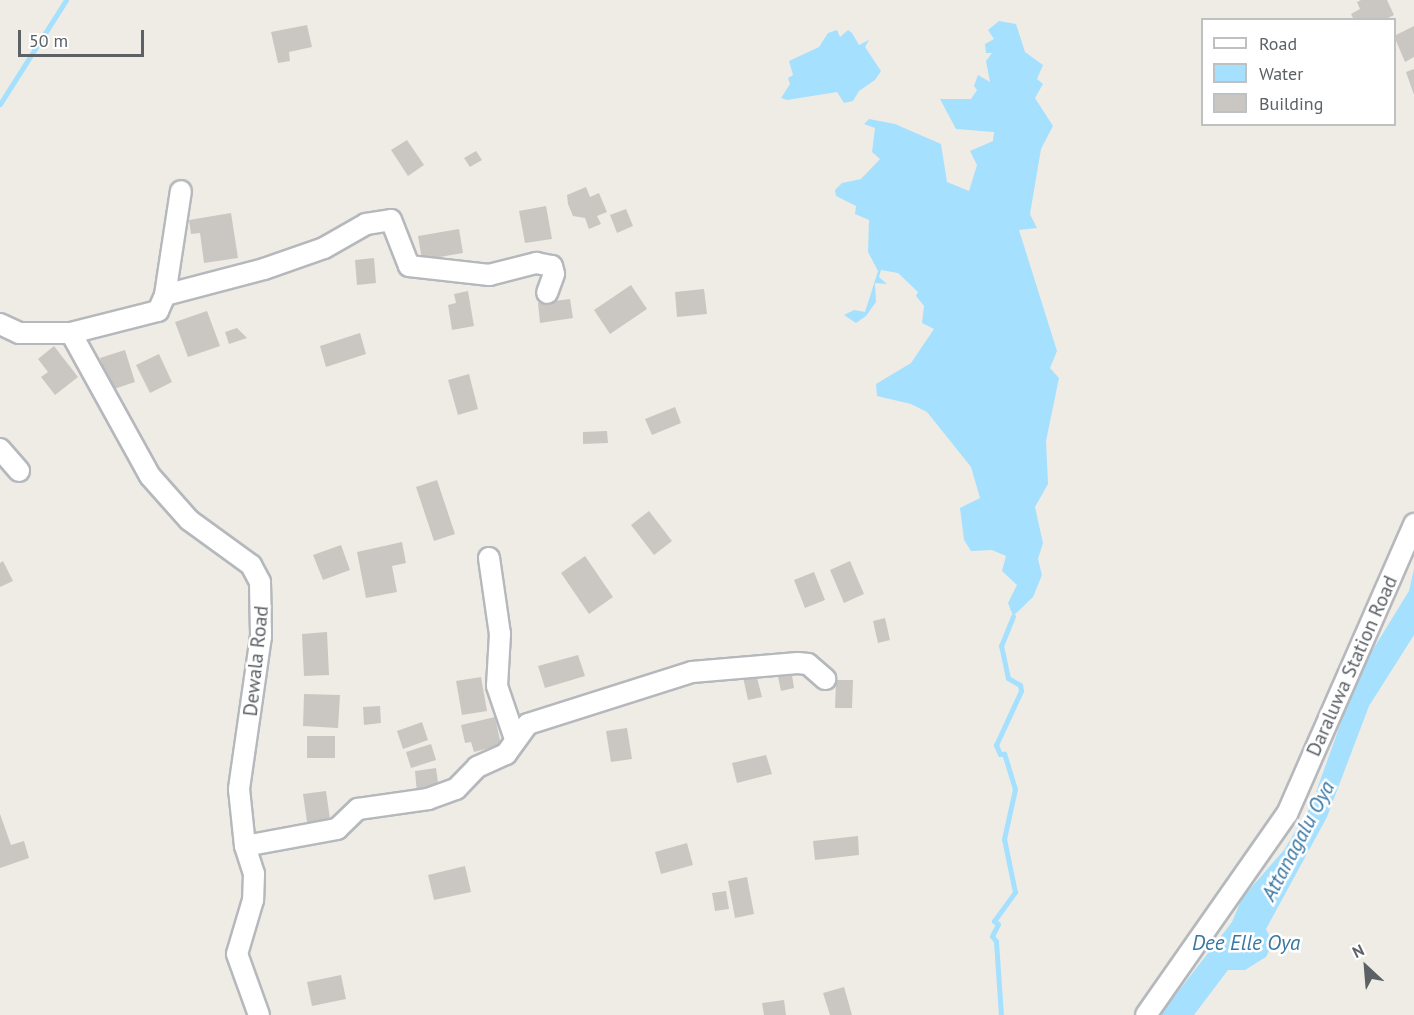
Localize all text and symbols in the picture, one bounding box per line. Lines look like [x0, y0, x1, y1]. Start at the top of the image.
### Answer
scale bar [21, 18, 147, 56]
legend [1201, 18, 1396, 126]
text: 50 m [29, 29, 68, 52]
text: Road [1259, 32, 1297, 55]
text: Water [1259, 62, 1303, 85]
text: Building [1259, 92, 1323, 115]
street label: Daraluwa Station Road [1301, 572, 1403, 760]
street label: Dewala Road [238, 605, 274, 717]
water label: Attanagalu Oya [1256, 777, 1340, 905]
water label: Dee Elle Oya [1192, 930, 1300, 956]
north arrow [1336, 937, 1396, 997]
text: N [1349, 940, 1367, 962]

